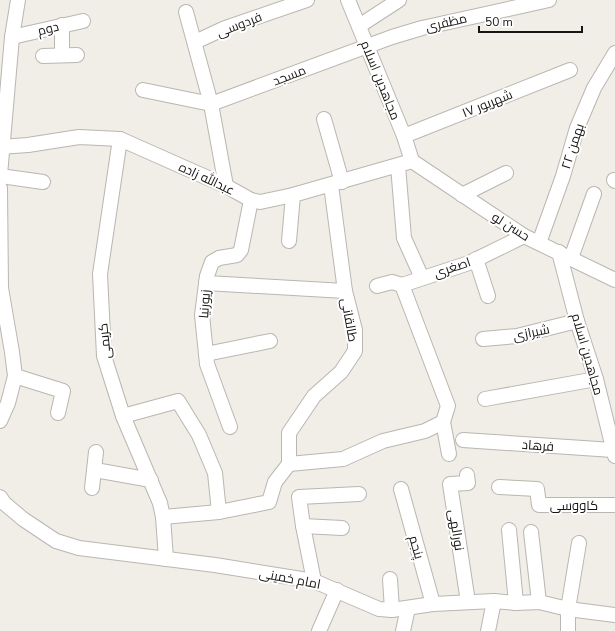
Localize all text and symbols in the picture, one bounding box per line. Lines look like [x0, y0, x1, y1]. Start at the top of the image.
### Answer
street label: فردوسی [214, 8, 265, 42]
scale bar [479, 8, 582, 34]
street label: مظفری [424, 9, 469, 36]
text: 50 m [485, 14, 513, 30]
street label: دوم [36, 18, 61, 40]
street label: مجاهدین اسلام [356, 38, 404, 123]
street label: مسجد [270, 61, 309, 90]
street label: ۱۷ شهریور [459, 86, 515, 122]
street label: ۲۲ بهمن [557, 121, 589, 171]
street label: عبدالله زاده [176, 158, 237, 200]
street label: حسن لو [488, 208, 533, 246]
street label: اصغری [431, 253, 473, 283]
street label: زیورنیا [195, 289, 215, 319]
street label: طالقانی [336, 297, 362, 343]
street label: مجاهدین اسلام [567, 311, 607, 397]
street label: شیرازی [511, 320, 551, 346]
street label: کریمی [94, 322, 116, 360]
street label: فرهاد [521, 436, 555, 456]
street label: کاووسی [550, 497, 598, 515]
street label: نورالهی [444, 508, 468, 552]
street label: پنجم [404, 533, 428, 562]
street label: امام خمینی [258, 564, 322, 594]

